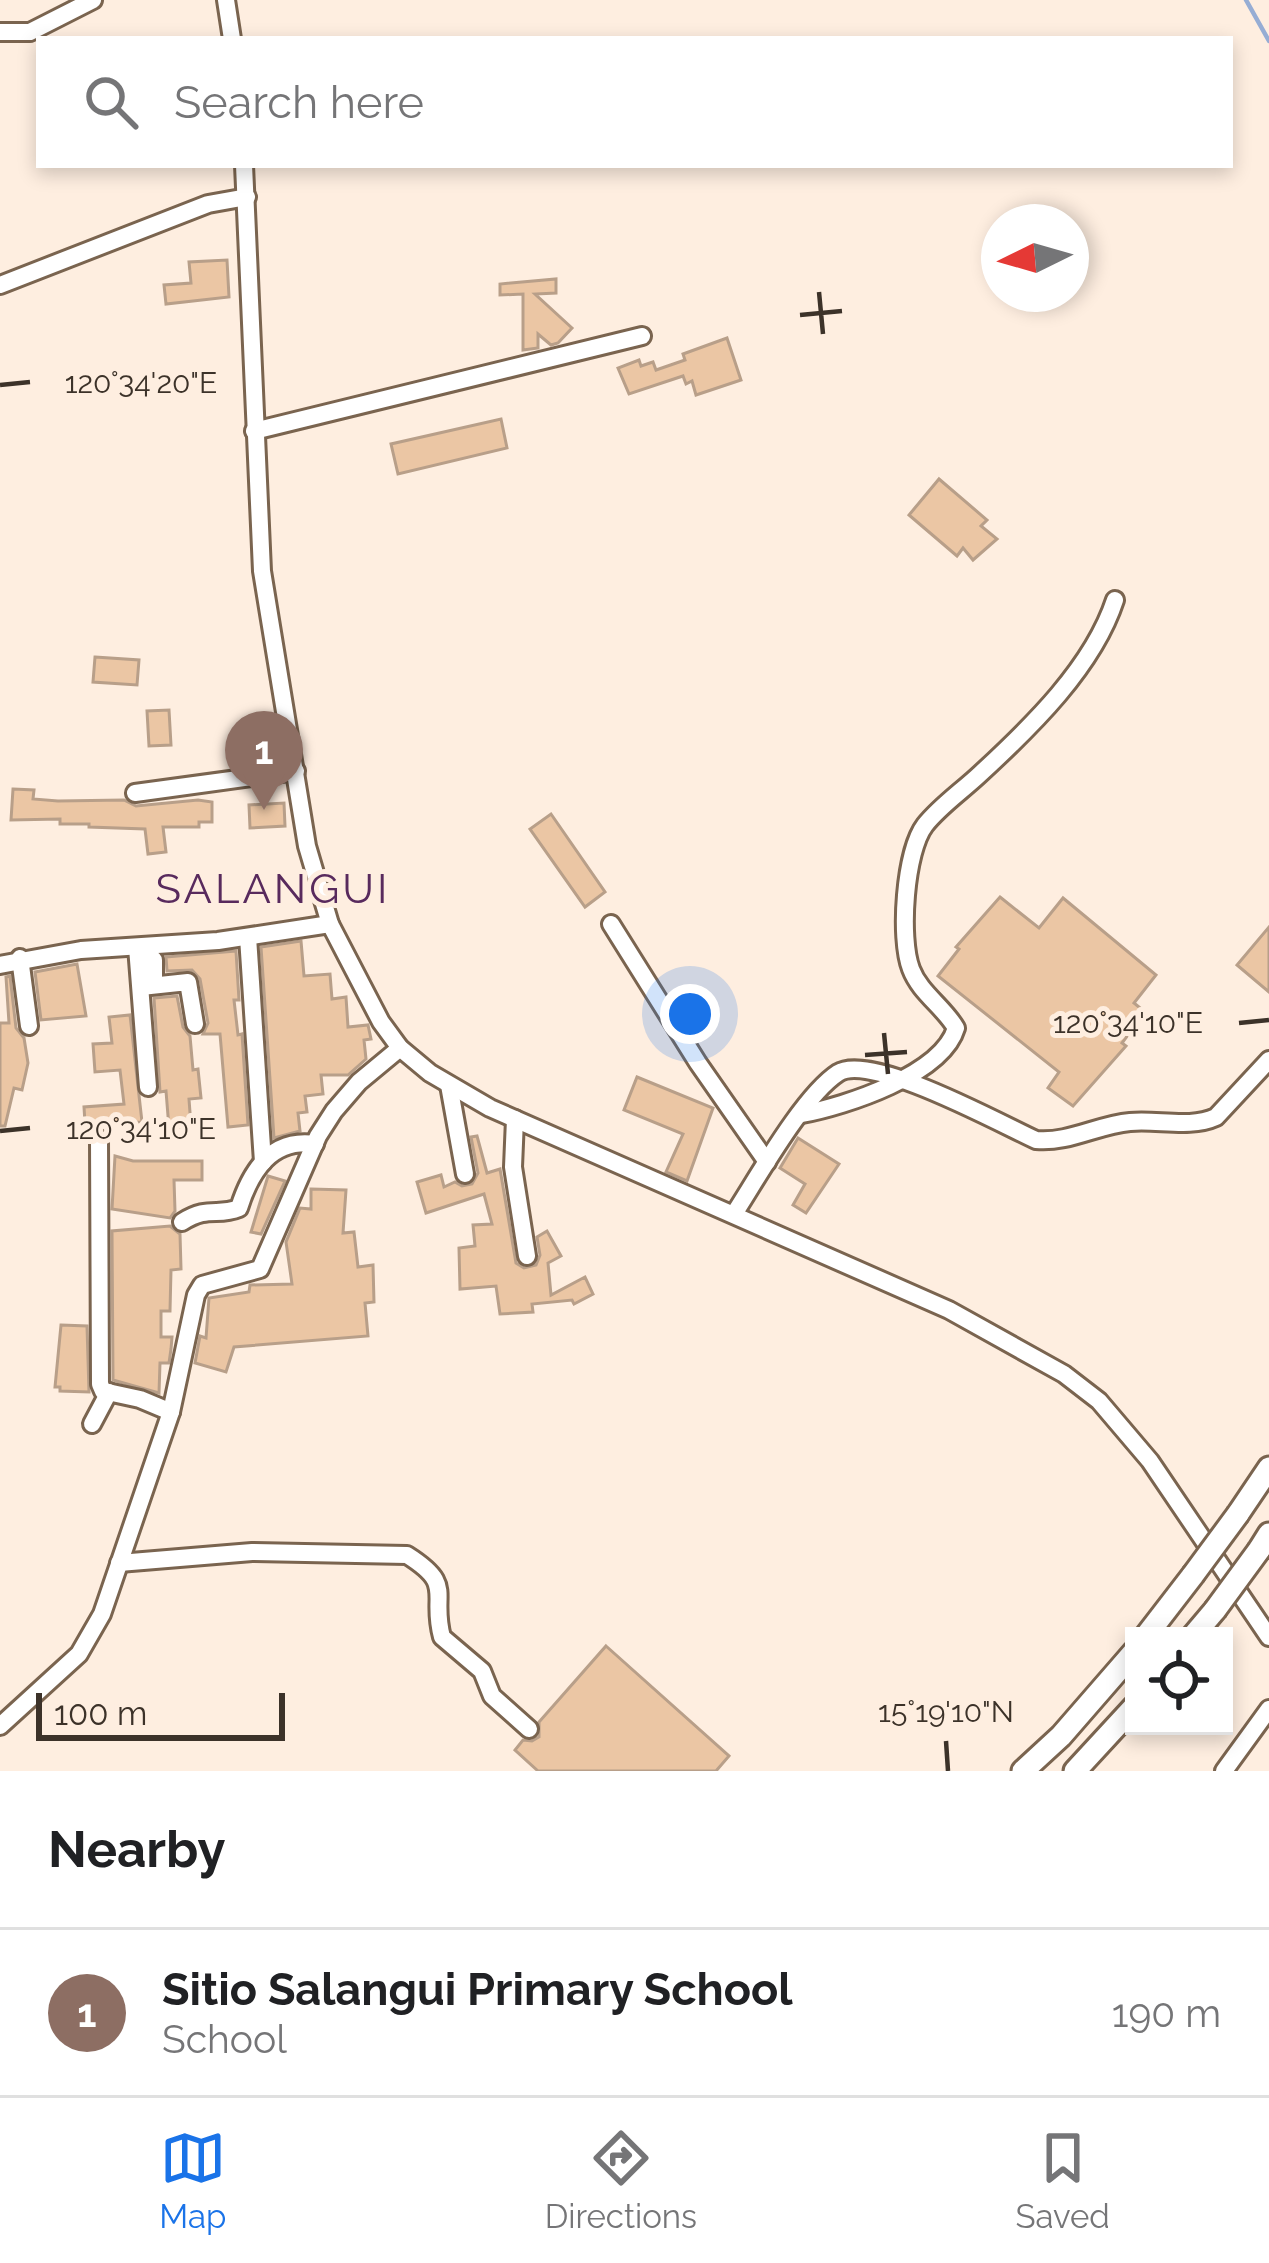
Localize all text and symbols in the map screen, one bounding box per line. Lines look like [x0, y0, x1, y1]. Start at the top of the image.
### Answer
search box [36, 36, 1233, 168]
icon: search [78, 69, 144, 135]
text: Search here [174, 76, 424, 129]
north arrow [981, 204, 1089, 312]
text: 120°34'20"E [65, 365, 217, 400]
pin: 1 [225, 711, 303, 810]
district label: SALANGUI [156, 864, 390, 913]
your location [660, 984, 720, 1044]
text: 120°34'10"E [1053, 1005, 1203, 1040]
text: 120°34'10"E [66, 1111, 216, 1146]
map controls [1125, 1627, 1233, 1735]
button: locate [1125, 1627, 1233, 1735]
scale bar [36, 1687, 285, 1740]
text: 100 m [54, 1694, 147, 1733]
text: 15°19'10"N [878, 1694, 1014, 1729]
text: Nearby [48, 1819, 225, 1879]
text: Sitio Salangui Primary School [162, 1963, 793, 2016]
text: 1 [77, 1990, 97, 2036]
text: 190 m [1112, 1990, 1221, 2036]
text: School [162, 2016, 287, 2062]
tab: Map [159, 2125, 226, 2236]
tab: Directions [545, 2125, 697, 2236]
tab: Saved [1015, 2125, 1110, 2236]

